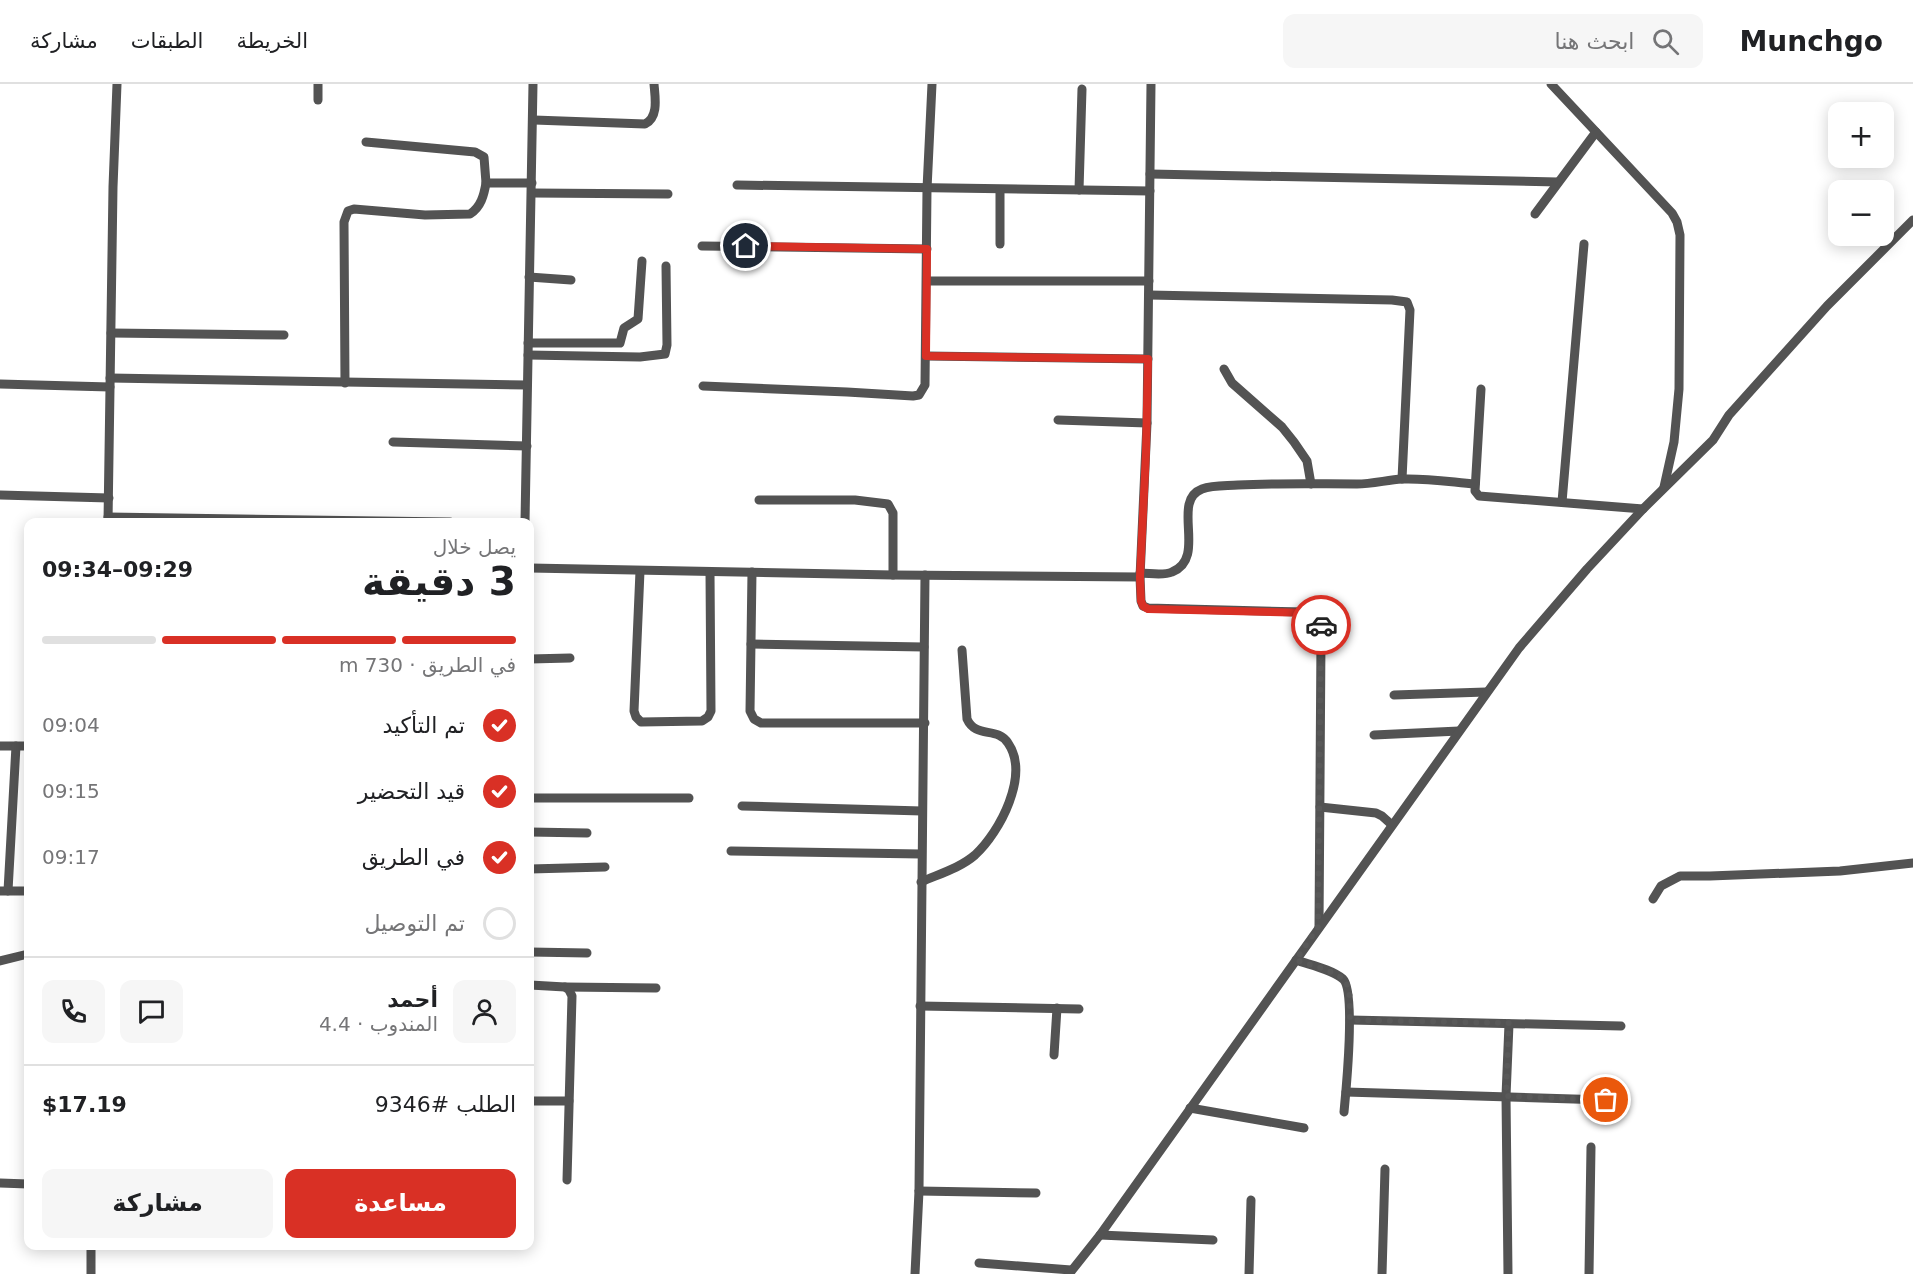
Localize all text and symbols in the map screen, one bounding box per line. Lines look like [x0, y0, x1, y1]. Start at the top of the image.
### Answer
search box [1283, 14, 1703, 68]
icon: search [1649, 25, 1682, 58]
text: Munchgo [1739, 25, 1883, 58]
text: مشاركة [30, 29, 98, 53]
text: الطبقات [131, 29, 203, 53]
text: الخريطة [236, 29, 308, 53]
text: ابحث هنا [1554, 29, 1634, 54]
map controls [1828, 102, 1894, 246]
button: + [1828, 102, 1894, 168]
button: − [1828, 180, 1894, 246]
pin [720, 220, 771, 271]
icon: home [729, 229, 762, 262]
text: يصل خلال [433, 535, 516, 559]
text: 09:29–09:34 [42, 557, 193, 582]
text: 3 دقيقة [362, 559, 516, 604]
courier [1291, 595, 1351, 655]
icon: car [1305, 609, 1338, 642]
text: في الطريق · 730 m [339, 653, 516, 677]
icon: check [483, 709, 516, 742]
text: 09:04 [42, 713, 100, 737]
text: تم التأكيد [382, 713, 465, 738]
icon: check [483, 775, 516, 808]
text: 09:15 [42, 779, 100, 803]
text: قيد التحضير [358, 779, 465, 804]
icon: check [483, 841, 516, 874]
text: 09:17 [42, 845, 100, 869]
text: في الطريق [362, 845, 465, 870]
text: تم التوصيل [364, 911, 465, 936]
button: phone [42, 980, 105, 1043]
button: chat [120, 980, 183, 1043]
button: person [453, 980, 516, 1043]
text: أحمد [387, 987, 438, 1012]
text: المندوب · 4.4 [319, 1012, 438, 1036]
pin [1580, 1074, 1631, 1125]
icon: bag [1589, 1083, 1622, 1116]
text: $17.19 [42, 1092, 127, 1117]
text: الطلب #9346 [375, 1092, 516, 1117]
button: مشاركة [42, 1169, 273, 1238]
button: مساعدة [285, 1169, 516, 1238]

